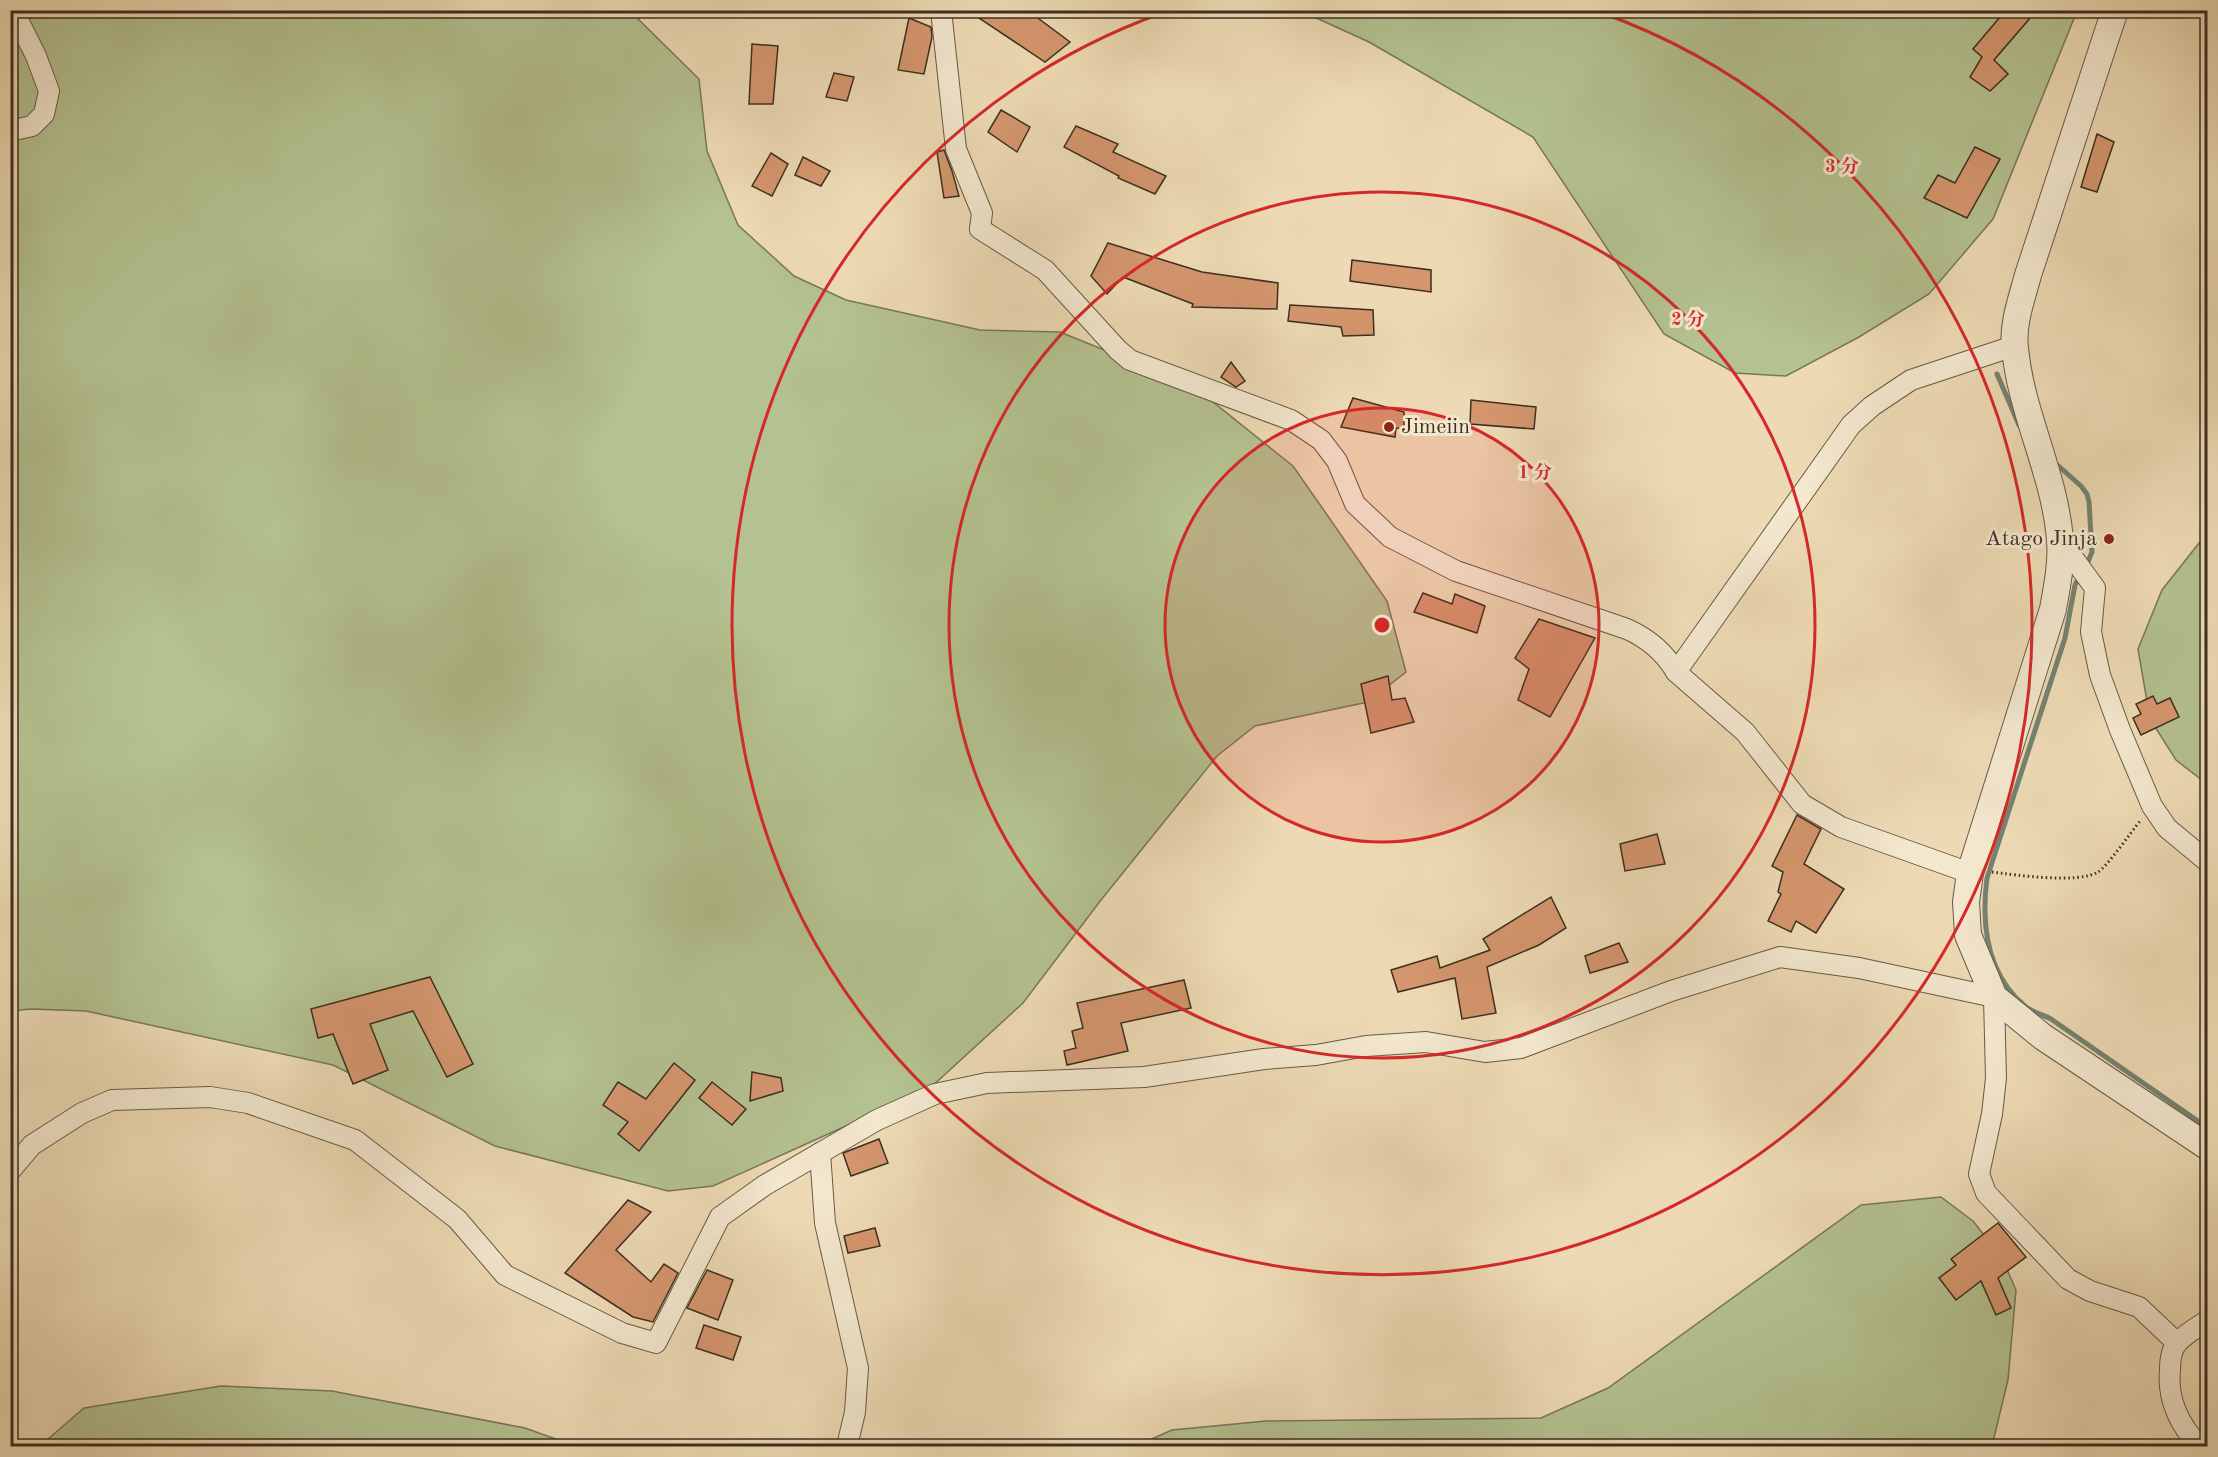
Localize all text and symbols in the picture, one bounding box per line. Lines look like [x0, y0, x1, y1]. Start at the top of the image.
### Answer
text: 3 分 [1825, 156, 1859, 176]
text: 2 分 [1671, 309, 1705, 329]
place label: Jimeiin [1401, 416, 1470, 438]
marker: Jimeiin [1382, 420, 1396, 434]
text: 1 分 [1518, 462, 1552, 482]
place label: Atago Jinja [1985, 528, 2097, 550]
marker: Atago Jinja [2102, 532, 2116, 546]
centre of rings [1372, 615, 1392, 635]

